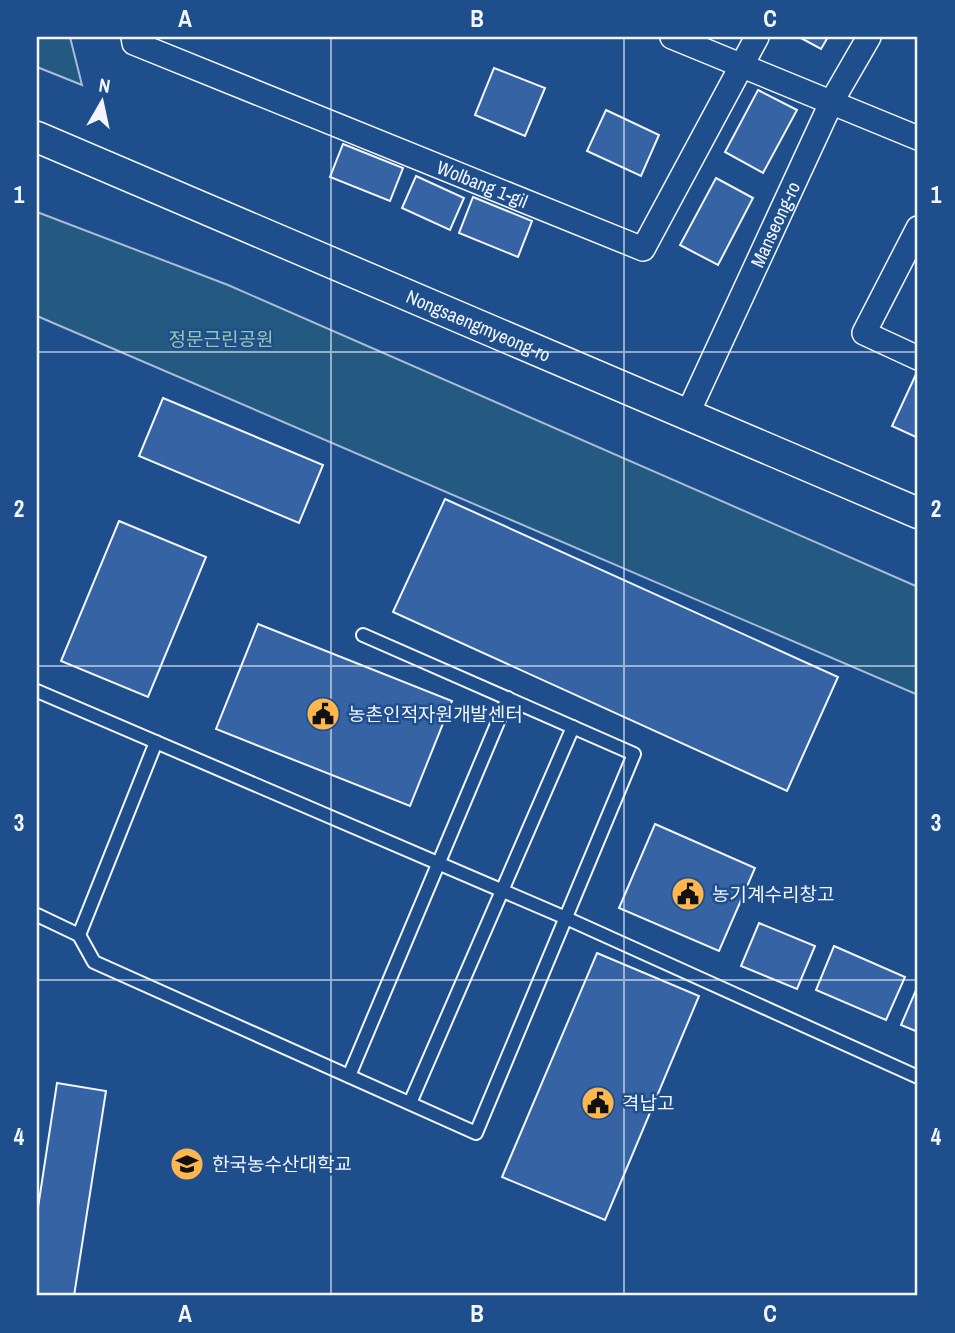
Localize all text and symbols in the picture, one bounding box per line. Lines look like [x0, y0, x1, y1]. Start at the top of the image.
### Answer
text: A [178, 3, 192, 34]
text: B [470, 3, 484, 34]
text: C [763, 3, 777, 34]
north arrow [66, 66, 136, 136]
text: N [97, 71, 112, 99]
street label: Wolbang 1-gil [433, 154, 532, 214]
street label: Manseong-ro [744, 177, 806, 271]
text: 1 [14, 179, 25, 210]
text: 1 [931, 179, 942, 210]
street label: Nongsaengmyeong-ro [402, 283, 555, 368]
park label: 정문근린공원 [169, 326, 273, 352]
text: 2 [14, 493, 24, 524]
text: 2 [931, 493, 941, 524]
public building icon: 농촌인적자원개발센터 [304, 695, 342, 733]
place label: 농촌인적자원개발센터 [348, 701, 523, 727]
text: 3 [14, 807, 24, 838]
text: 3 [931, 807, 941, 838]
public building icon: 농기계수리창고 [669, 875, 707, 913]
place label: 농기계수리창고 [712, 881, 834, 907]
public building icon: 격납고 [579, 1084, 617, 1122]
place label: 격납고 [622, 1090, 674, 1116]
text: 4 [14, 1121, 25, 1152]
text: 4 [931, 1121, 942, 1152]
school or university icon: 한국농수산대학교 [168, 1145, 206, 1183]
place label: 한국농수산대학교 [212, 1151, 352, 1177]
text: A [178, 1298, 192, 1329]
text: B [470, 1298, 484, 1329]
text: C [763, 1298, 777, 1329]

